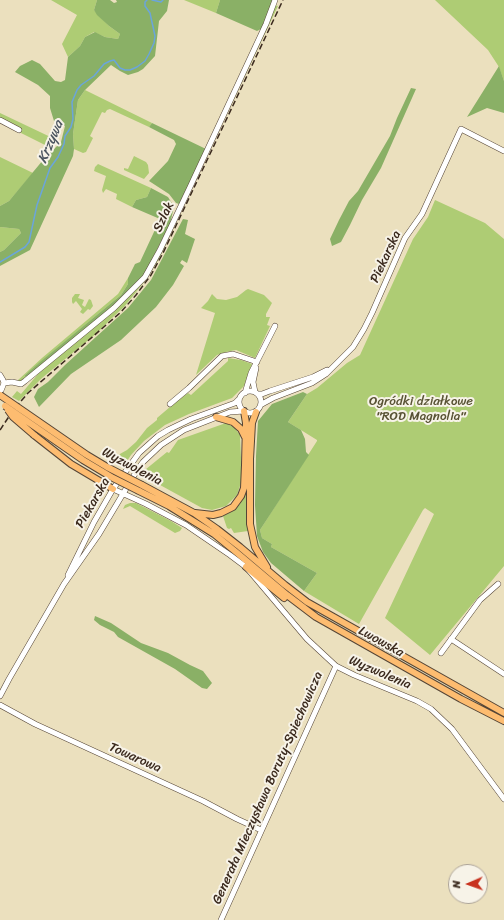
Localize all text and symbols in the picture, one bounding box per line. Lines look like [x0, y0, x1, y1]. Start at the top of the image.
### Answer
water label: Krzywa [35, 118, 67, 166]
street label: Szlak [150, 199, 178, 235]
street label: Piekarska [367, 228, 405, 286]
park label: Ogródki działkowe "ROD Magnolia" [369, 394, 473, 425]
street label: Wyzwolenia [99, 445, 165, 489]
street label: Piekarska [72, 475, 114, 531]
street label: Lwowska [356, 623, 406, 661]
street label: Wyzwolenia [347, 653, 413, 693]
street label: Generała Mieczysława Boruty-Spiechowicza [209, 669, 327, 907]
street label: Towarowa [107, 740, 163, 776]
north arrow [448, 864, 488, 904]
text: N [447, 880, 466, 889]

